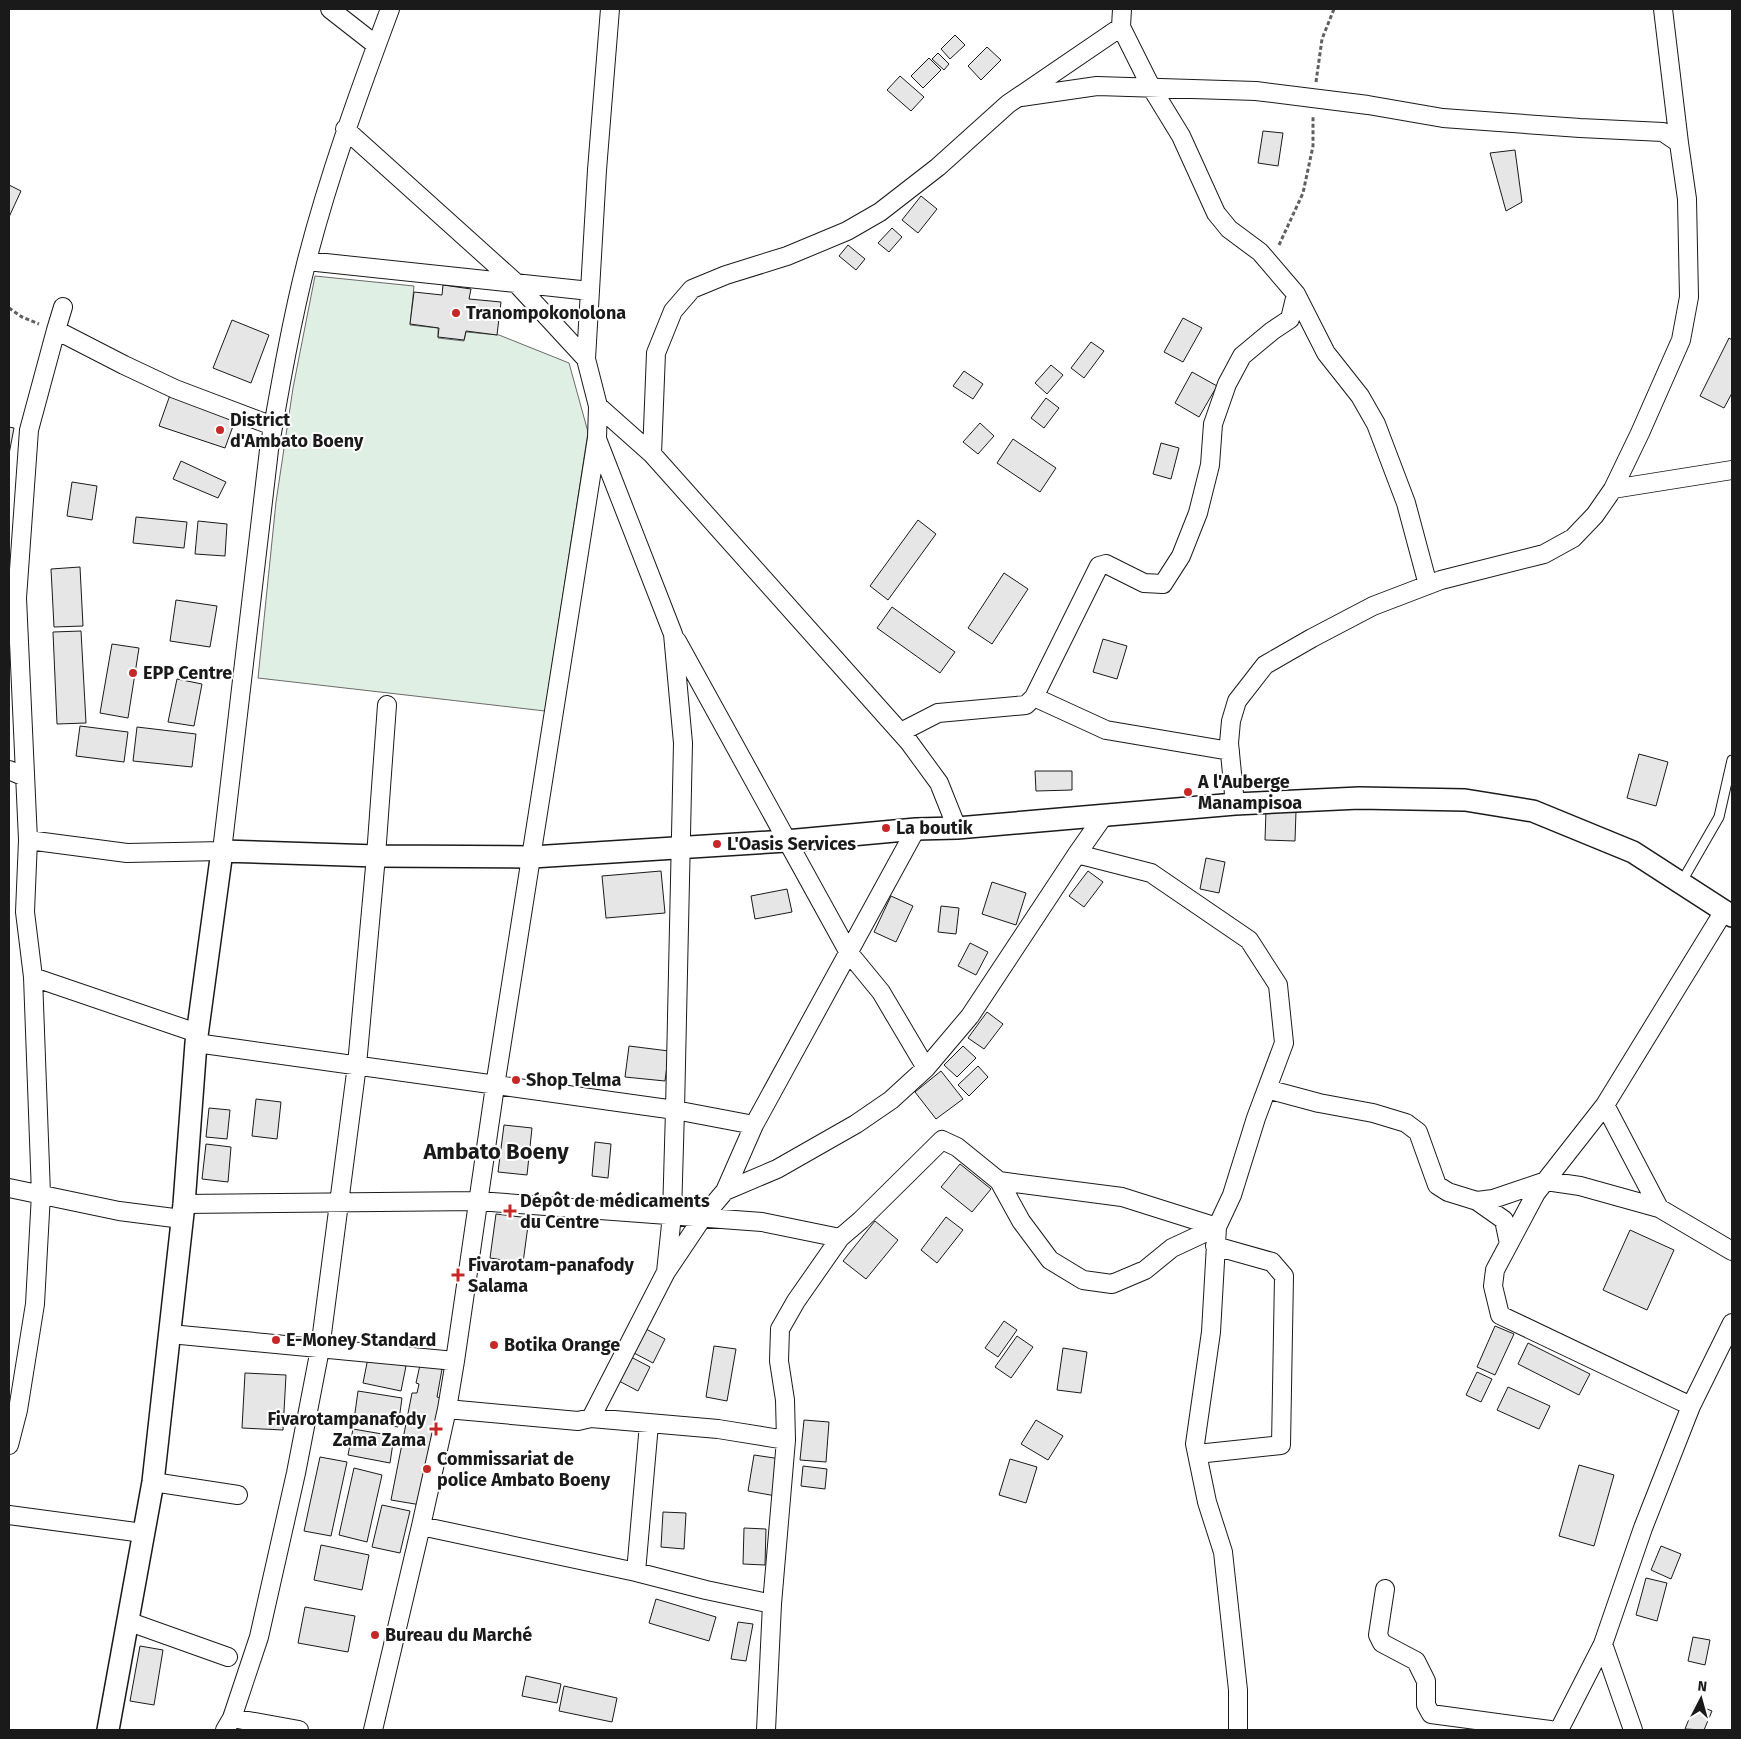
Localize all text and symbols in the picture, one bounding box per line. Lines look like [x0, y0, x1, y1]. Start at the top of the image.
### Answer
place label: Tranompokonolona [466, 302, 626, 324]
marker: Tranompokonolona [450, 307, 462, 319]
place label: District d'Ambato Boeny [230, 409, 364, 452]
marker: District d'Ambato Boeny [214, 424, 226, 436]
place label: EPP Centre [143, 662, 232, 684]
marker: EPP Centre [127, 667, 139, 679]
place label: A l'Auberge Manampisoa [1197, 771, 1302, 814]
marker: A l'Auberge Manampisoa [1182, 786, 1194, 798]
place label: La boutik [896, 817, 974, 839]
marker: La boutik [880, 822, 892, 834]
place label: L'Oasis Services [727, 833, 856, 855]
marker: L'Oasis Services [711, 838, 723, 850]
place label: Shop Telma [526, 1069, 621, 1091]
marker: Shop Telma [510, 1074, 522, 1086]
district label: Ambato Boeny [422, 1138, 569, 1165]
place label: Dépôt de médicaments du Centre [520, 1190, 710, 1233]
marker: Dépôt de médicaments du Centre [504, 1205, 516, 1217]
place label: Fivarotam-panafody Salama [468, 1254, 635, 1297]
marker: Fivarotam-panafody Salama [452, 1269, 464, 1281]
place label: E-Money Standard [286, 1329, 436, 1351]
marker: E-Money Standard [270, 1334, 282, 1346]
place label: Botika Orange [504, 1334, 620, 1356]
marker: Botika Orange [488, 1339, 500, 1351]
place label: Fivarotampanafody Zama Zama [267, 1408, 427, 1451]
marker: Fivarotampanafody Zama Zama [430, 1423, 442, 1435]
place label: Commissariat de police Ambato Boeny [437, 1448, 611, 1491]
marker: Commissariat de police Ambato Boeny [421, 1463, 433, 1475]
place label: Bureau du Marché [385, 1624, 532, 1646]
marker: Bureau du Marché [369, 1629, 381, 1641]
north arrow [1676, 1674, 1726, 1724]
text: N [1697, 1678, 1708, 1696]

